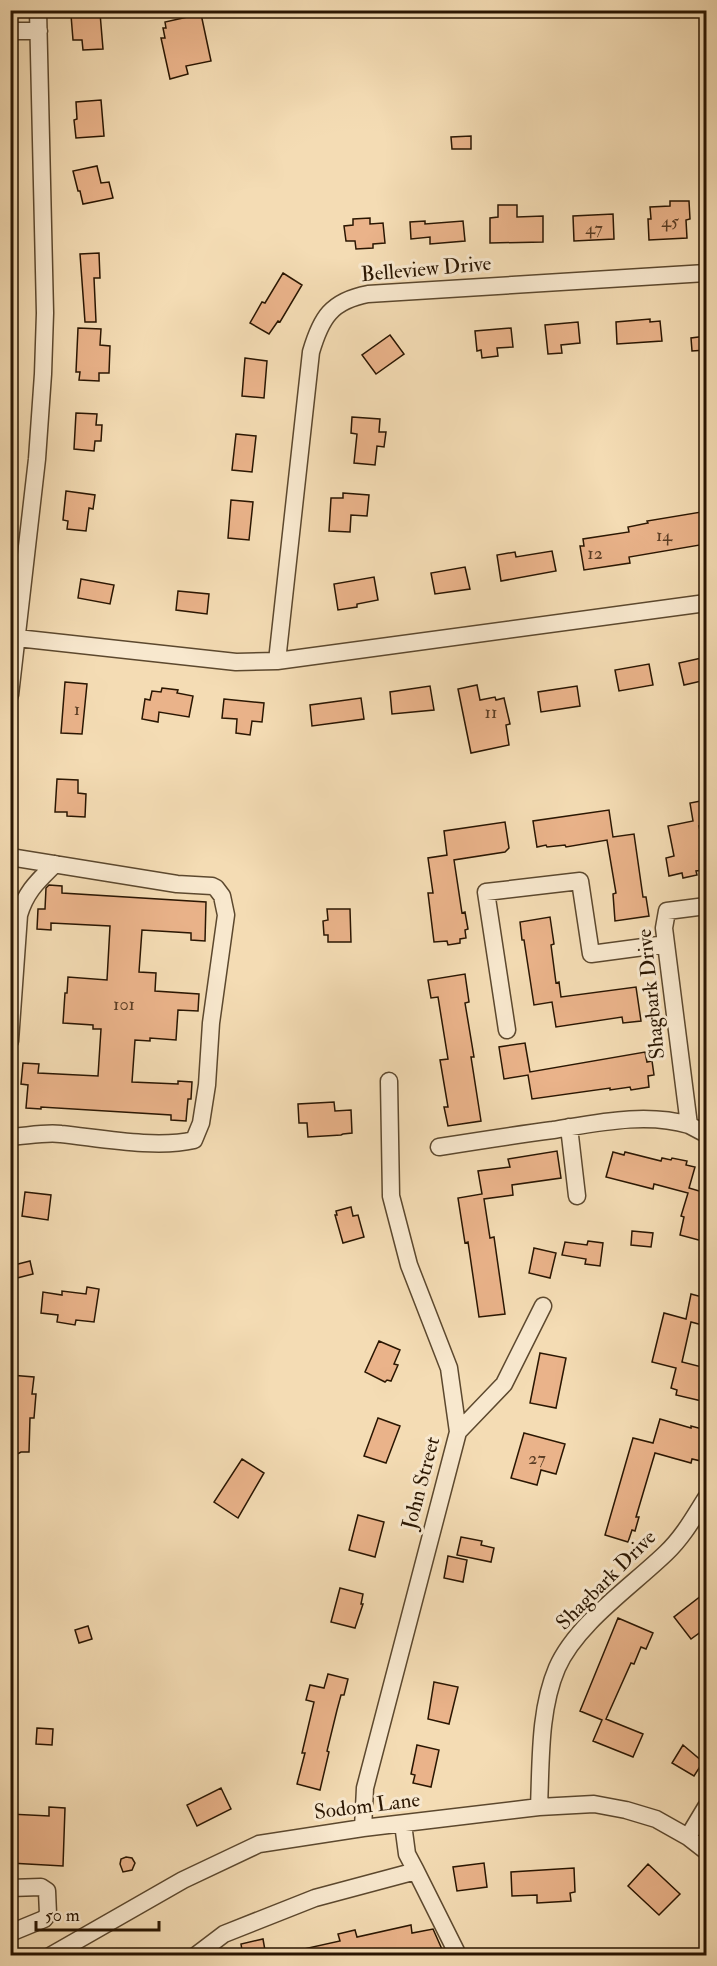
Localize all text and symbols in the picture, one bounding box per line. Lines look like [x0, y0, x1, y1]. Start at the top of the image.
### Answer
house number: 45 [661, 210, 679, 233]
house number: 47 [585, 217, 603, 240]
street label: Belleview Drive [360, 250, 493, 288]
house number: 14 [656, 524, 673, 547]
house number: 12 [587, 542, 603, 565]
house number: 1 [74, 698, 80, 721]
house number: 11 [485, 701, 497, 724]
street label: Shagbark Drive [631, 927, 671, 1061]
house number: 101 [113, 993, 135, 1016]
street label: John Street [395, 1433, 446, 1533]
house number: 27 [528, 1447, 546, 1470]
street label: Shagbark Drive [550, 1524, 662, 1636]
street label: Sodom Lane [313, 1786, 422, 1826]
scale bar [36, 1894, 159, 1932]
text: 50 m [45, 1904, 80, 1927]

